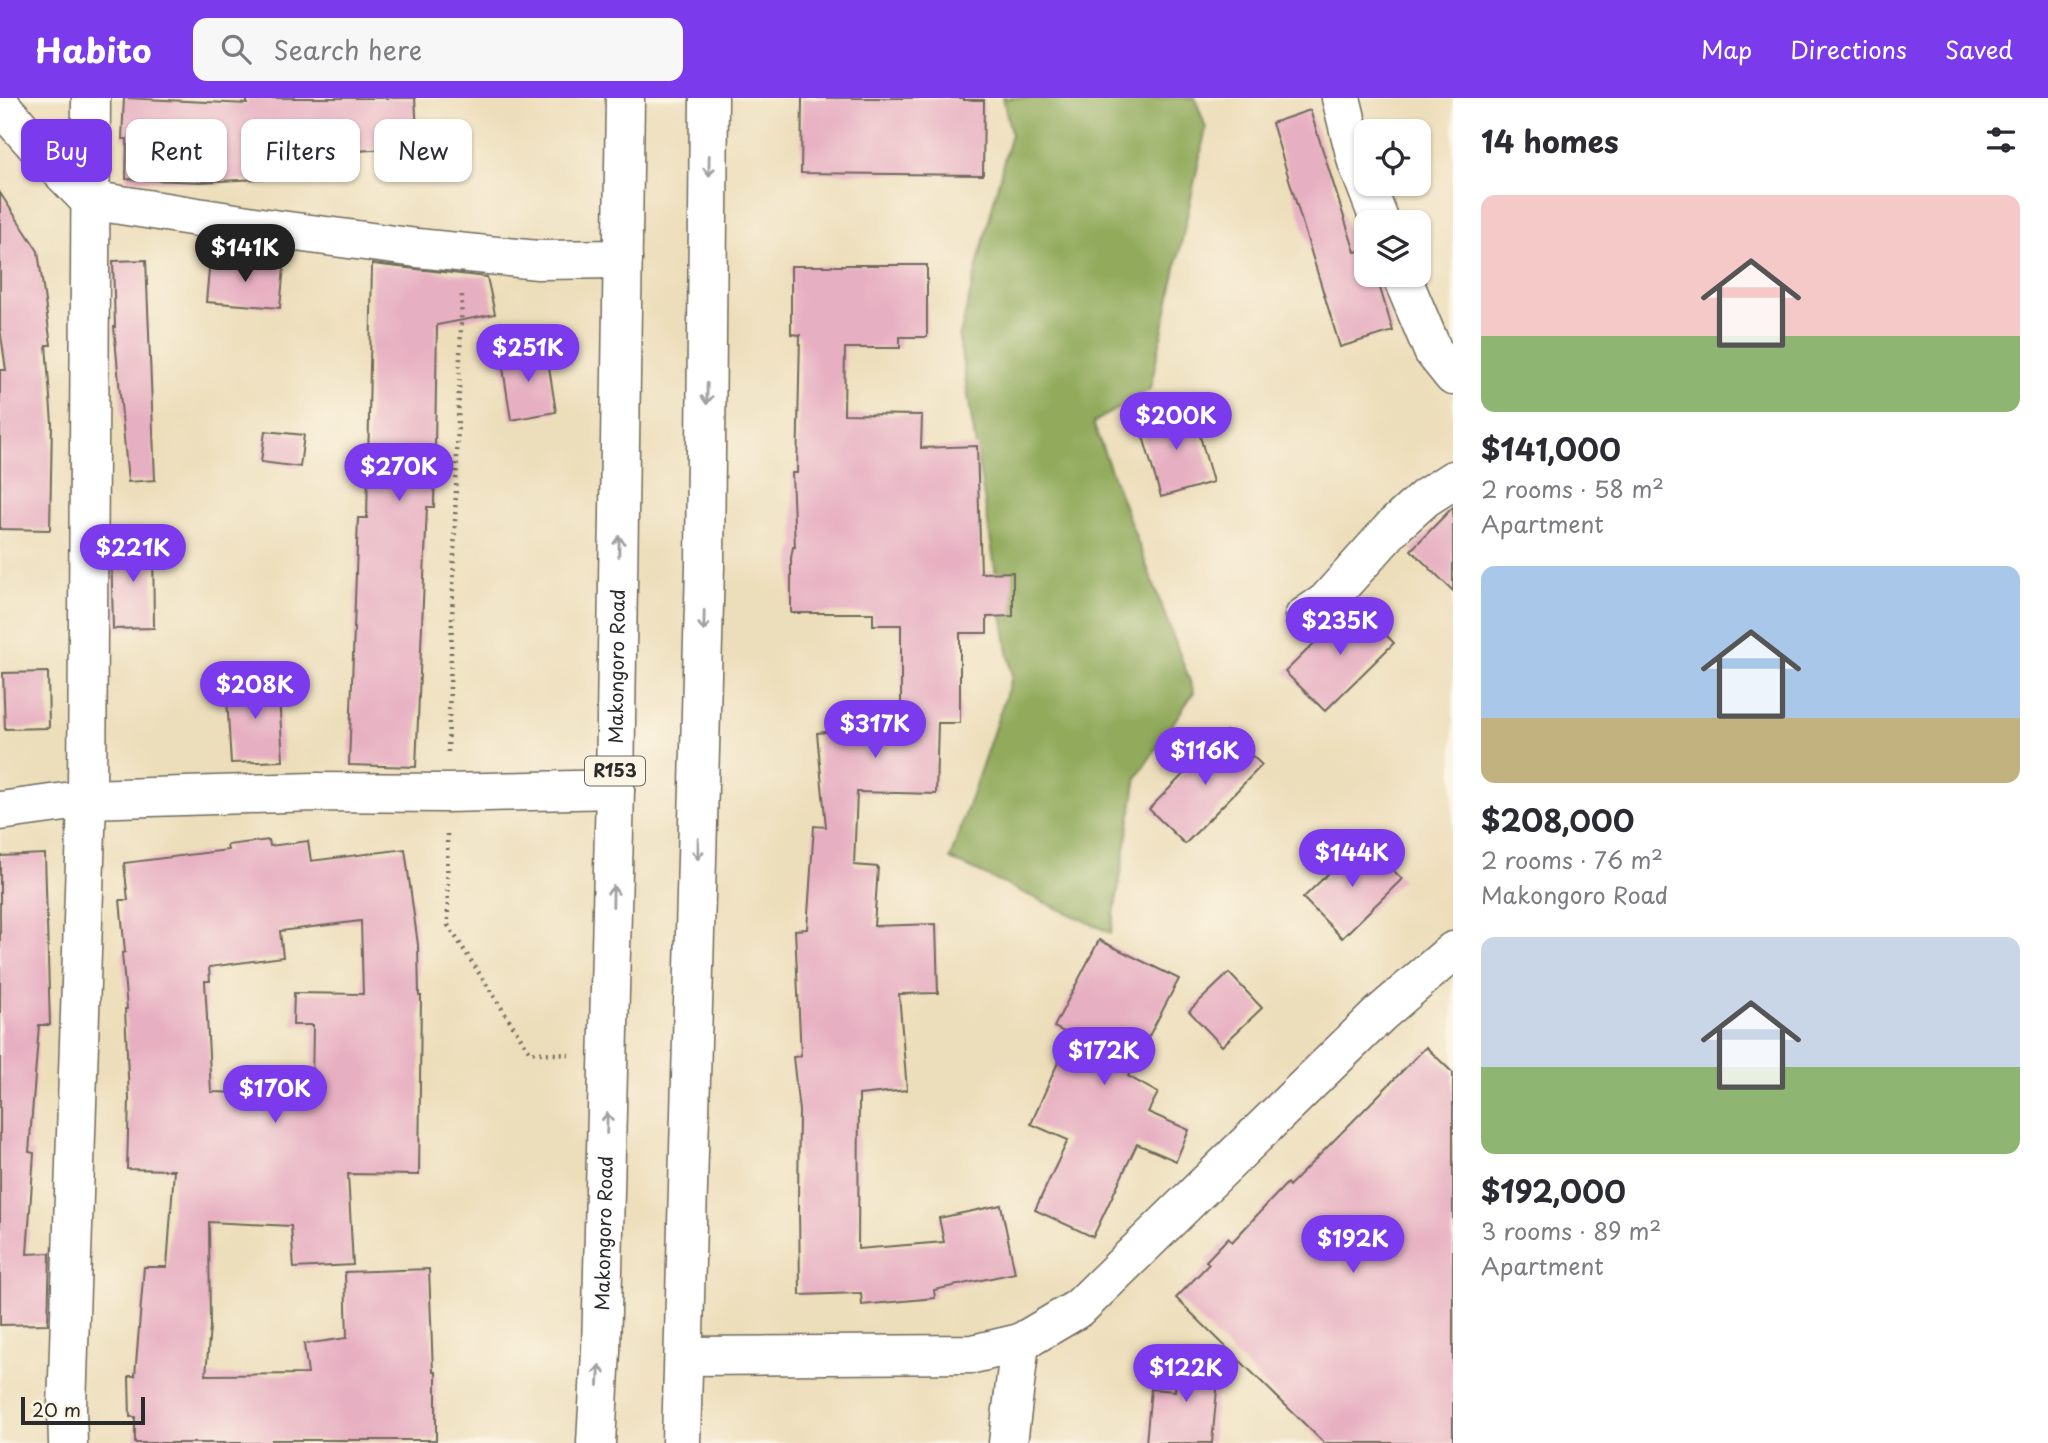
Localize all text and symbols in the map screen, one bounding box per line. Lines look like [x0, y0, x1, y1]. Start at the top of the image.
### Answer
search box [193, 18, 683, 81]
text: Habito [35, 24, 151, 74]
icon: search [217, 30, 255, 68]
text: Search here [273, 30, 422, 69]
text: Map [1701, 31, 1752, 67]
text: Directions [1790, 31, 1907, 67]
text: Saved [1945, 31, 2013, 67]
text: 14 homes [1481, 118, 1619, 163]
chip: Buy [21, 119, 112, 182]
chip: Rent [126, 119, 227, 182]
chip: Filters [241, 119, 360, 182]
chip: New [374, 119, 472, 182]
map controls [1354, 119, 1431, 287]
button: locate [1354, 119, 1431, 196]
icon: filters [1982, 121, 2020, 159]
one-way arrow [702, 154, 716, 177]
button: layers [1354, 210, 1431, 287]
pin: $141K [196, 225, 294, 284]
text: $141K [211, 229, 279, 264]
icon: home [1688, 240, 1814, 366]
pin: $251K [479, 324, 577, 384]
text: $251K [492, 329, 564, 364]
one-way arrow [700, 382, 714, 405]
pin: $200K [1127, 392, 1225, 452]
text: $200K [1136, 397, 1216, 432]
text: $141,000 [1481, 426, 1621, 471]
pin: $270K [350, 444, 448, 503]
text: $270K [360, 448, 438, 483]
text: 2 rooms · 58 m² [1481, 471, 1664, 506]
text: Apartment [1481, 506, 1604, 541]
pin: $221K [84, 524, 182, 584]
text: $221K [96, 529, 170, 564]
one-way arrow [612, 534, 626, 557]
street label: Makongoro Road [601, 589, 631, 744]
pin: $235K [1291, 598, 1389, 657]
text: $235K [1302, 602, 1378, 637]
one-way arrow [697, 609, 710, 632]
icon: home [1688, 611, 1814, 737]
pin: $208K [206, 662, 304, 721]
text: $208K [216, 666, 294, 701]
pin: $317K [826, 700, 924, 760]
text: $317K [840, 705, 910, 740]
pin: $116K [1156, 728, 1254, 787]
text: $116K [1171, 732, 1239, 767]
road number: R153 [585, 756, 645, 786]
text: $208,000 [1481, 797, 1634, 842]
pin: $144K [1303, 830, 1401, 889]
text: $144K [1315, 834, 1389, 869]
one-way arrow [691, 837, 704, 860]
text: 2 rooms · 76 m² [1481, 842, 1663, 877]
text: Makongoro Road [1481, 877, 1668, 912]
one-way arrow [606, 884, 619, 907]
icon: home [1688, 982, 1814, 1108]
pin: $172K [1055, 1028, 1153, 1087]
text: $172K [1068, 1032, 1140, 1067]
pin: $170K [226, 1066, 324, 1125]
text: $170K [239, 1070, 311, 1105]
one-way arrow [600, 1112, 613, 1135]
street label: Makongoro Road [587, 1155, 619, 1311]
text: $192,000 [1481, 1168, 1626, 1213]
text: 3 rooms · 89 m² [1481, 1213, 1661, 1248]
pin: $192K [1304, 1216, 1402, 1275]
text: $192K [1317, 1220, 1389, 1255]
text: Apartment [1481, 1248, 1604, 1283]
pin: $122K [1137, 1344, 1235, 1404]
text: $122K [1149, 1349, 1223, 1384]
one-way arrow [593, 1364, 606, 1387]
scale bar [21, 1394, 145, 1426]
text: 20 m [32, 1395, 81, 1423]

